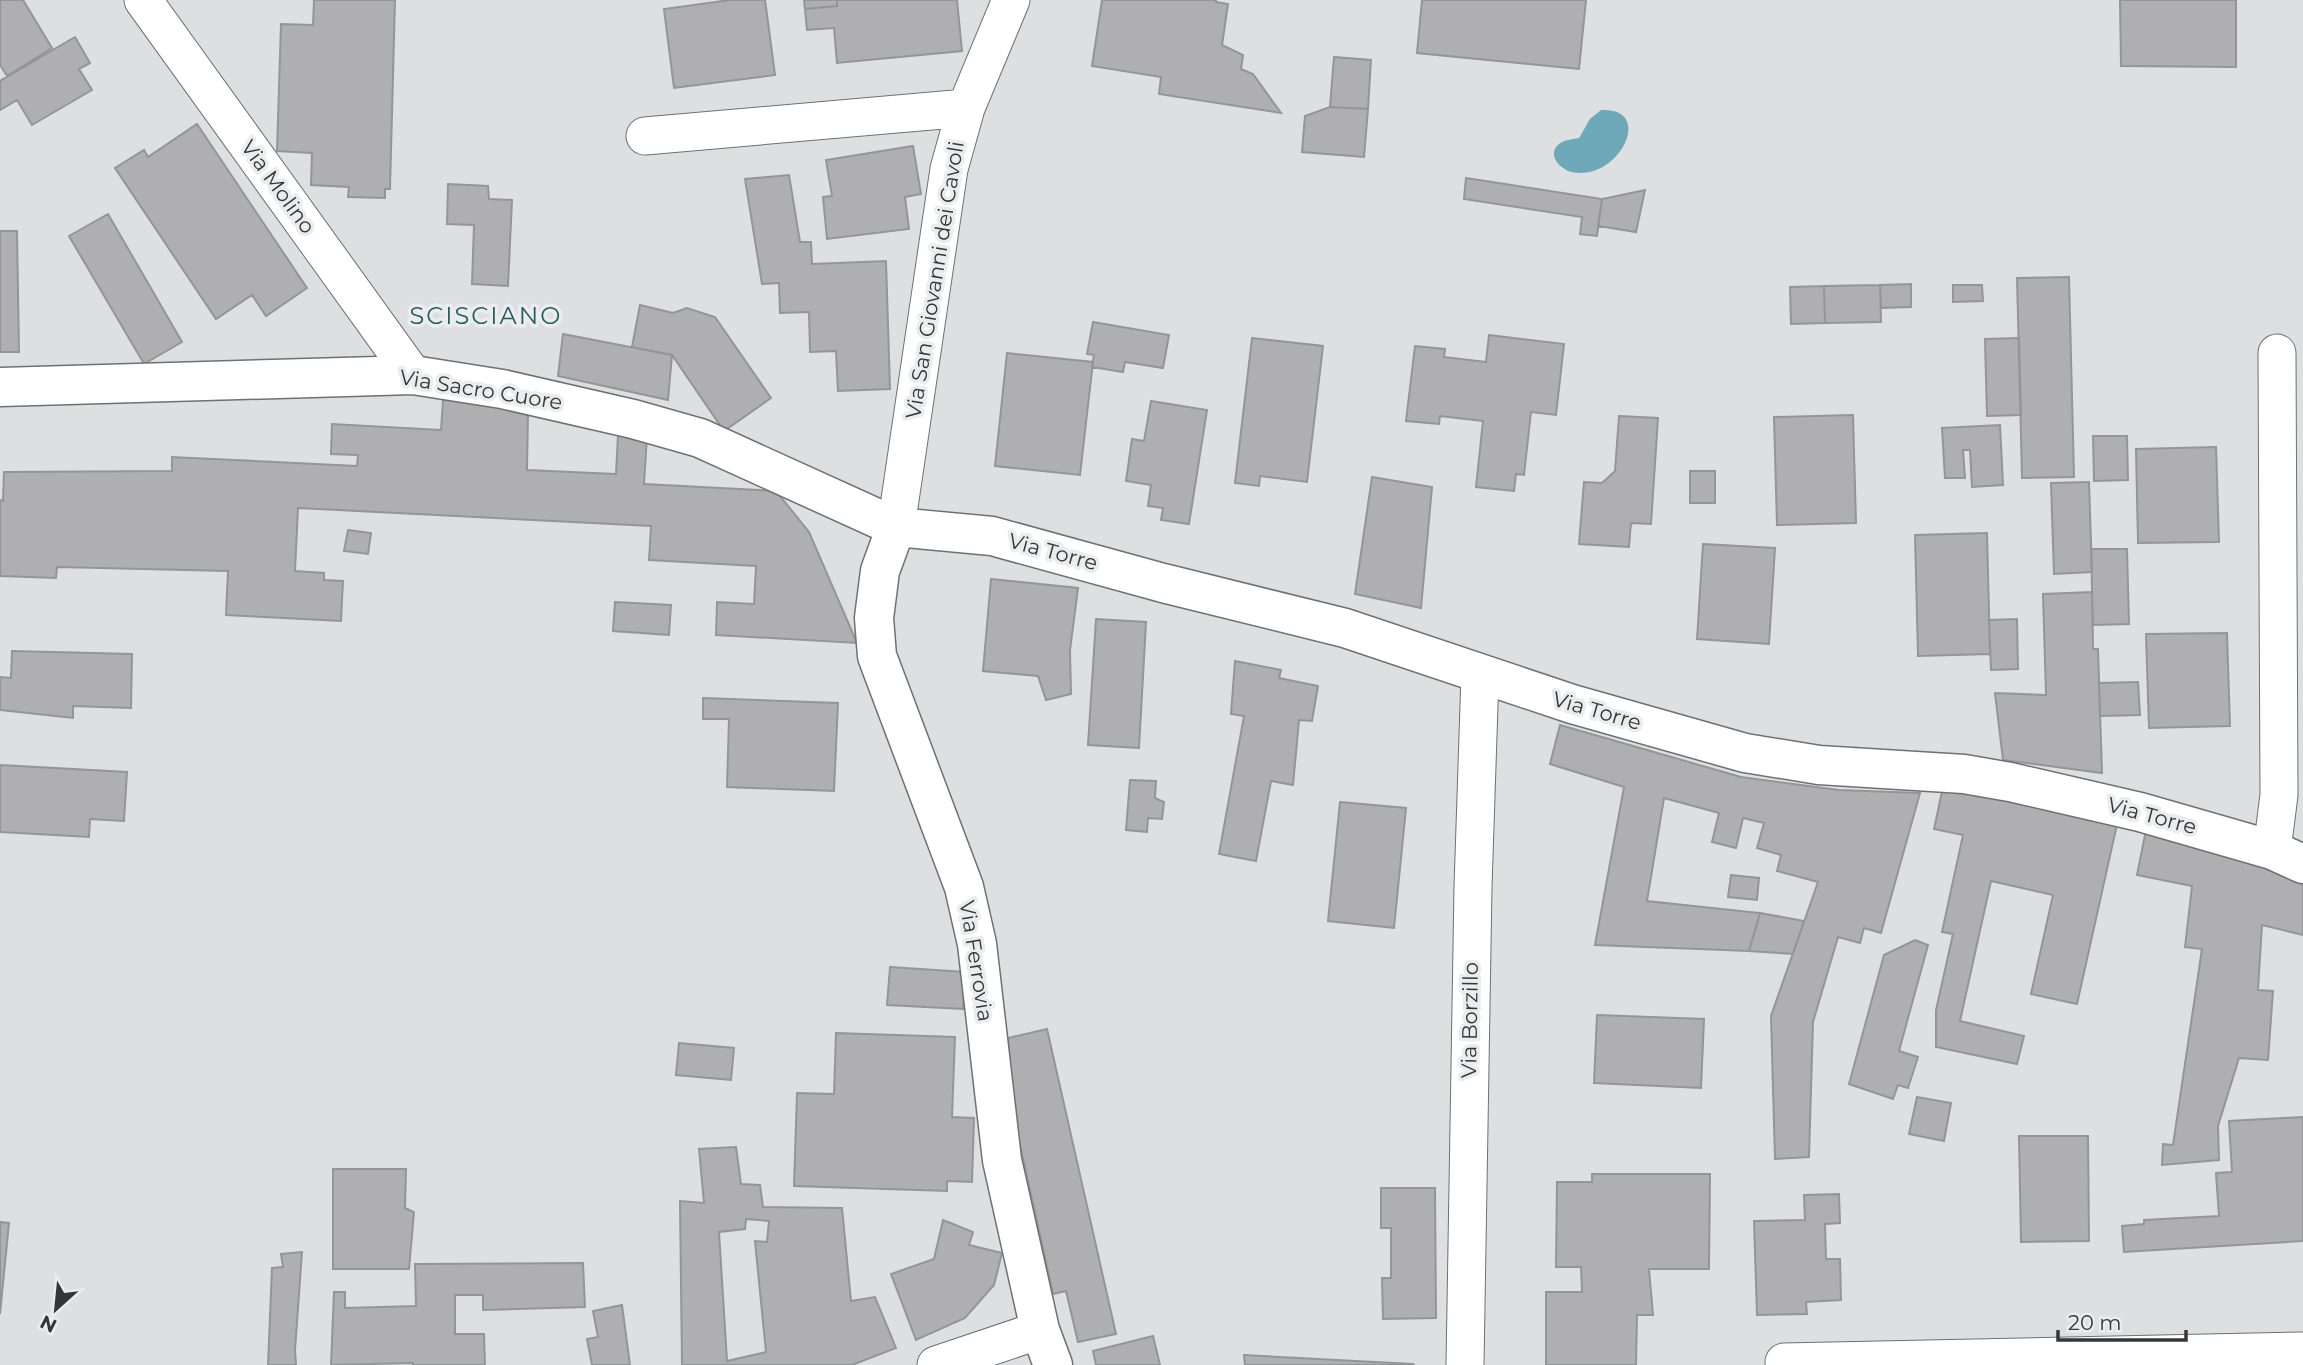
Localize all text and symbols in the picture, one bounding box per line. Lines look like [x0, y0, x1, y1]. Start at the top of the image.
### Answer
street label: Via Molino [236, 135, 321, 238]
street label: Via San Giovanni dei Cavoli [900, 139, 969, 421]
district label: SCISCIANO [410, 301, 562, 330]
street label: Via Sacro Cuore [398, 364, 564, 415]
street label: Via Torre [1006, 528, 1100, 575]
street label: Via Torre [1550, 686, 1644, 735]
street label: Via Torre [2105, 792, 2199, 839]
street label: Via Ferrovia [955, 899, 998, 1023]
street label: Via Borzillo [1456, 962, 1483, 1078]
north arrow [21, 1274, 91, 1344]
scale bar [2058, 1298, 2186, 1342]
text: N [36, 1310, 61, 1337]
text: 20 m [2068, 1310, 2122, 1335]

